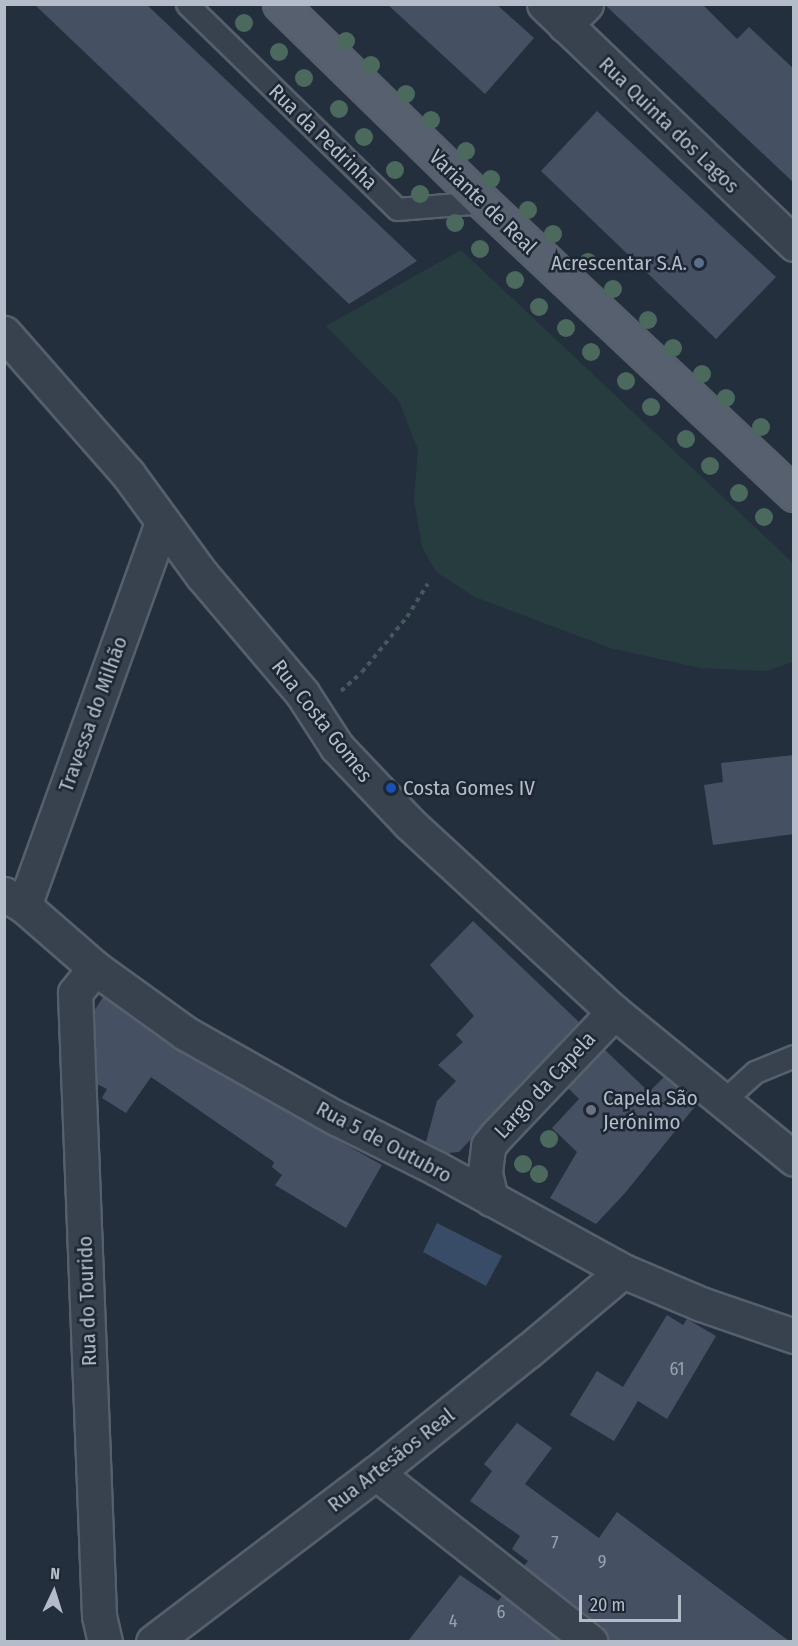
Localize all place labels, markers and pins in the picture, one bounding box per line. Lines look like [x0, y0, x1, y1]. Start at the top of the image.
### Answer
place label: Acrescentar S.A. [551, 250, 687, 276]
marker: Acrescentar S.A. [692, 256, 706, 270]
place label: Costa Gomes IV [403, 775, 535, 801]
marker: Costa Gomes IV [384, 781, 398, 795]
place label: Capela São Jerónimo [603, 1085, 698, 1135]
marker: Capela São Jerónimo [584, 1103, 598, 1117]

